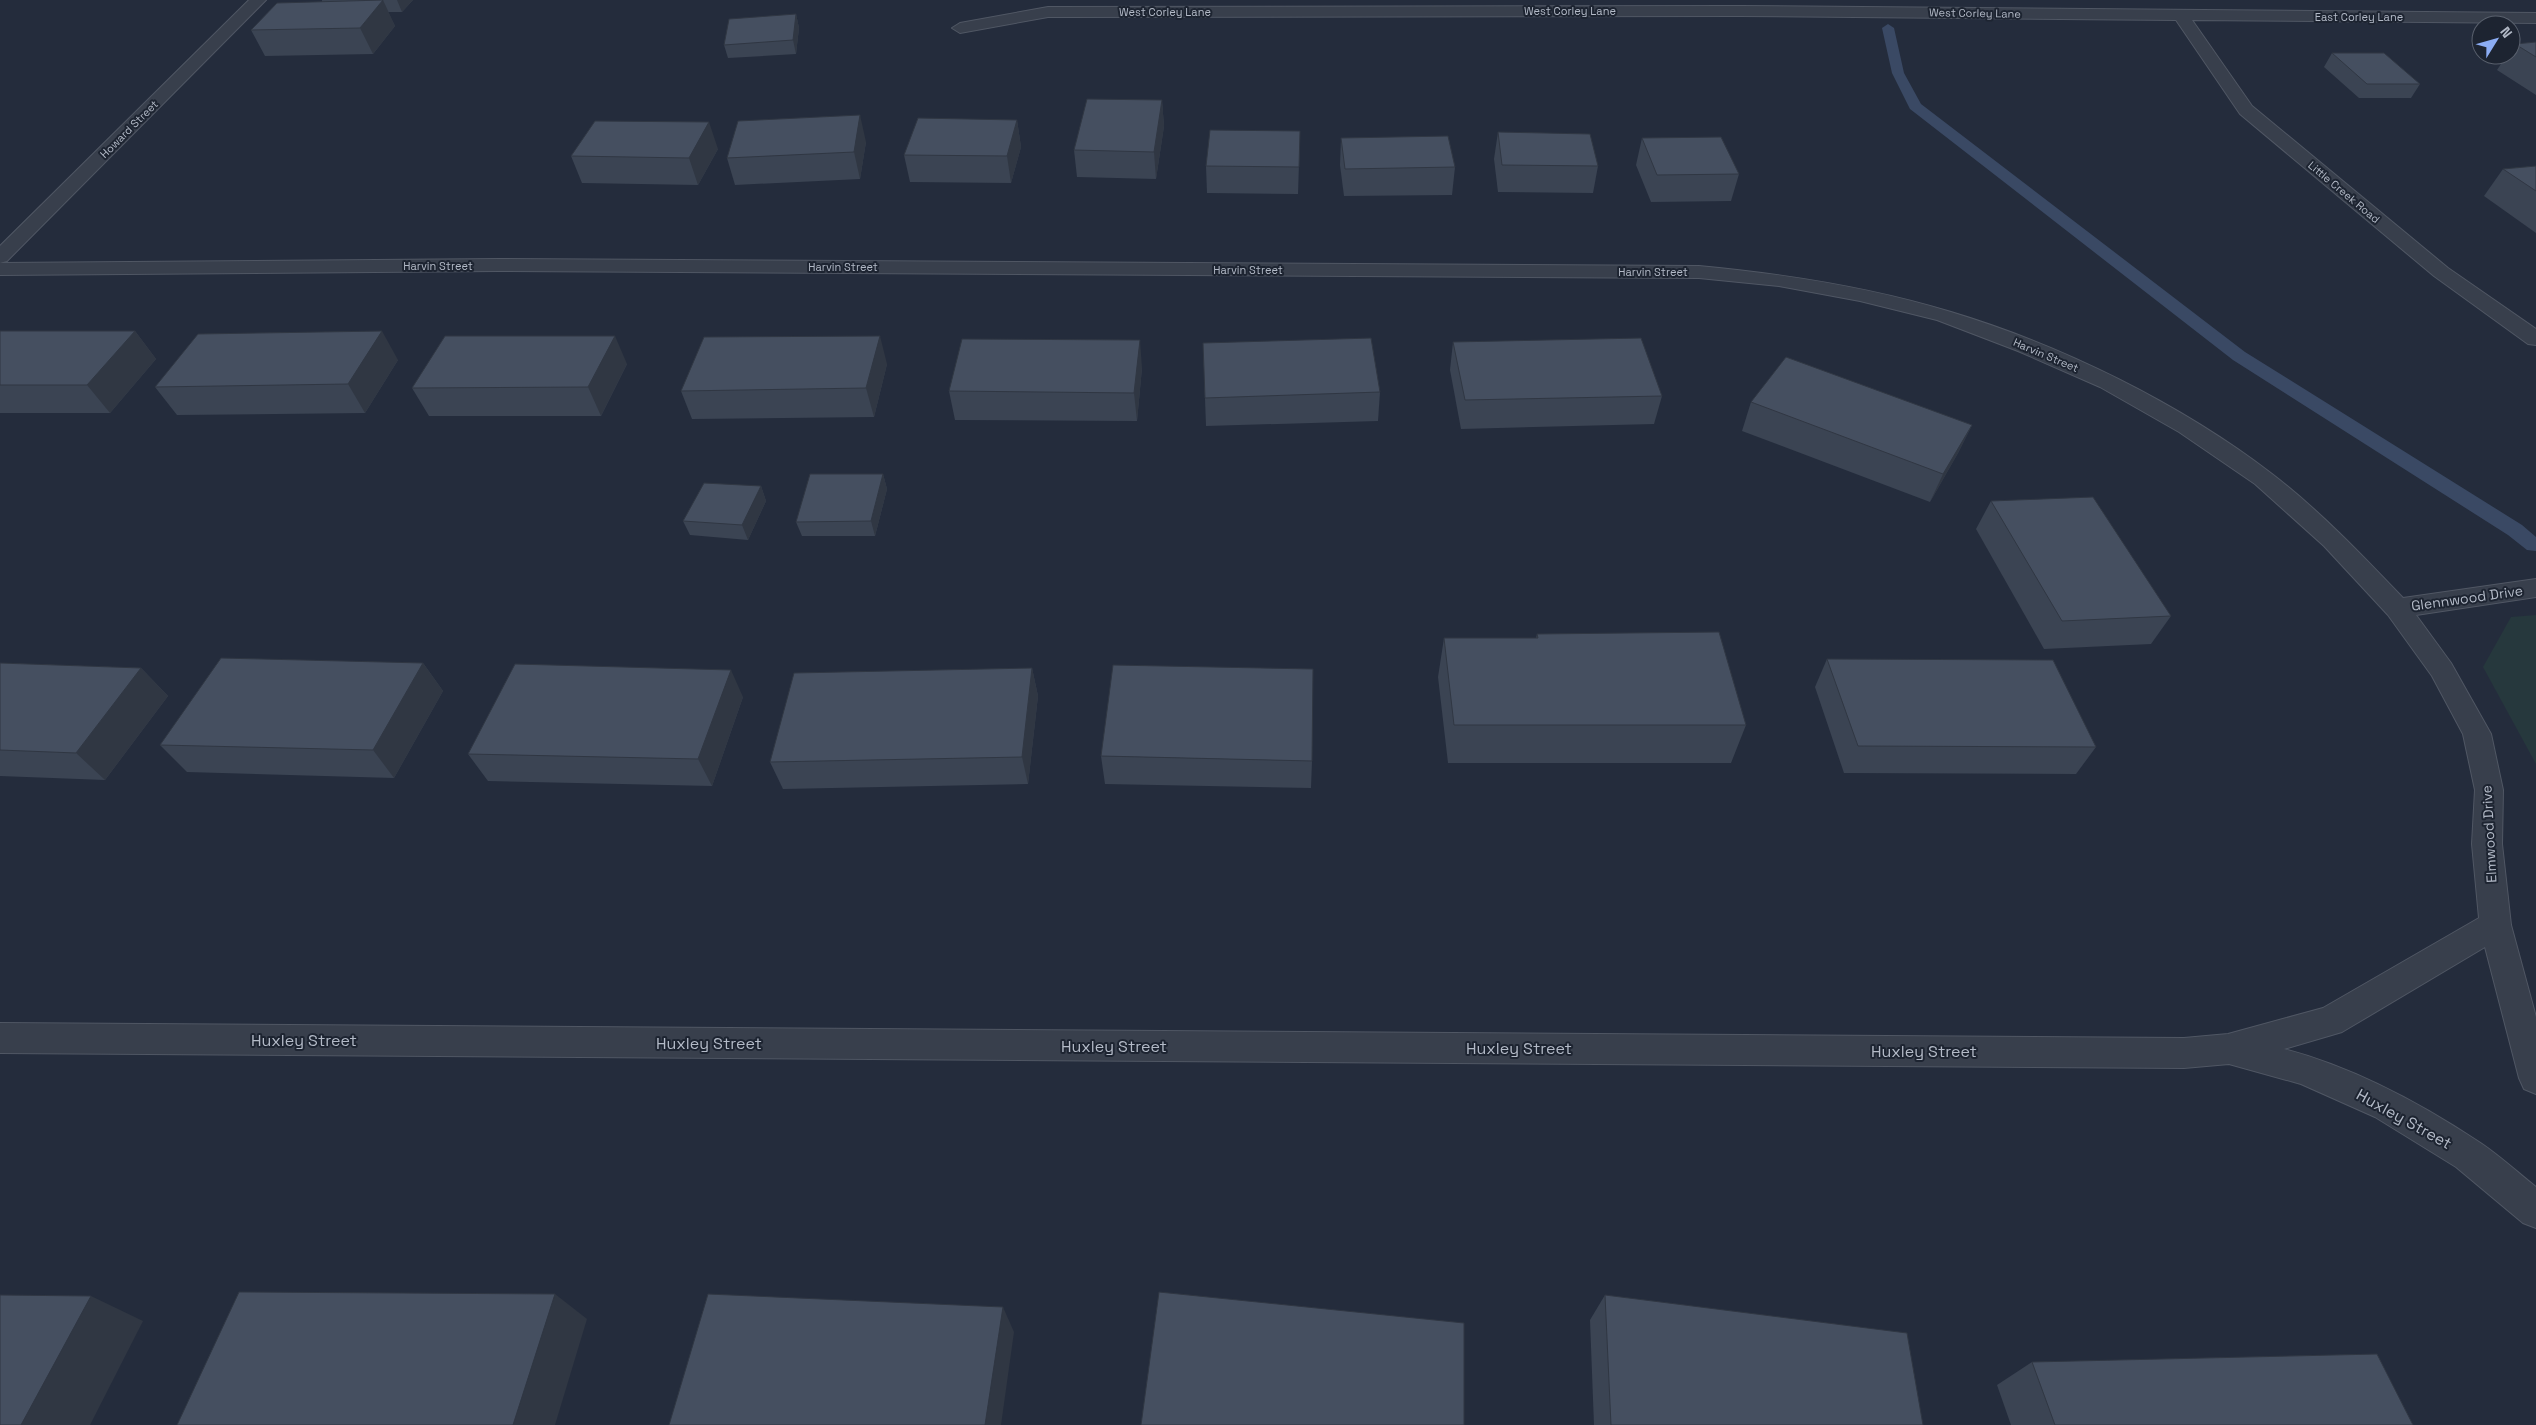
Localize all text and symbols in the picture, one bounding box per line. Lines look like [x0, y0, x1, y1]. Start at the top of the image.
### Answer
street label: West Corley Lane [1524, 4, 1616, 18]
street label: West Corley Lane [1119, 5, 1211, 19]
street label: West Corley Lane [1929, 5, 2021, 21]
street label: East Corley Lane [2315, 10, 2403, 24]
north arrow [2471, 15, 2521, 65]
text: N [2496, 23, 2516, 41]
street label: Howard Street [97, 97, 161, 161]
street label: Little Creek Road [2305, 158, 2383, 226]
street label: Harvin Street [403, 259, 473, 273]
street label: Harvin Street [808, 260, 878, 274]
street label: Harvin Street [1213, 263, 1283, 277]
street label: Harvin Street [1618, 265, 1688, 279]
street label: Harvin Street [2011, 335, 2081, 375]
street label: Glennwood Drive [2410, 581, 2524, 615]
street label: Elmwood Drive [2477, 785, 2501, 883]
street label: Huxley Street [251, 1030, 357, 1051]
street label: Huxley Street [656, 1033, 762, 1054]
street label: Huxley Street [1061, 1036, 1167, 1057]
street label: Huxley Street [1466, 1038, 1572, 1059]
street label: Huxley Street [1871, 1041, 1977, 1062]
street label: Huxley Street [2353, 1084, 2455, 1154]

